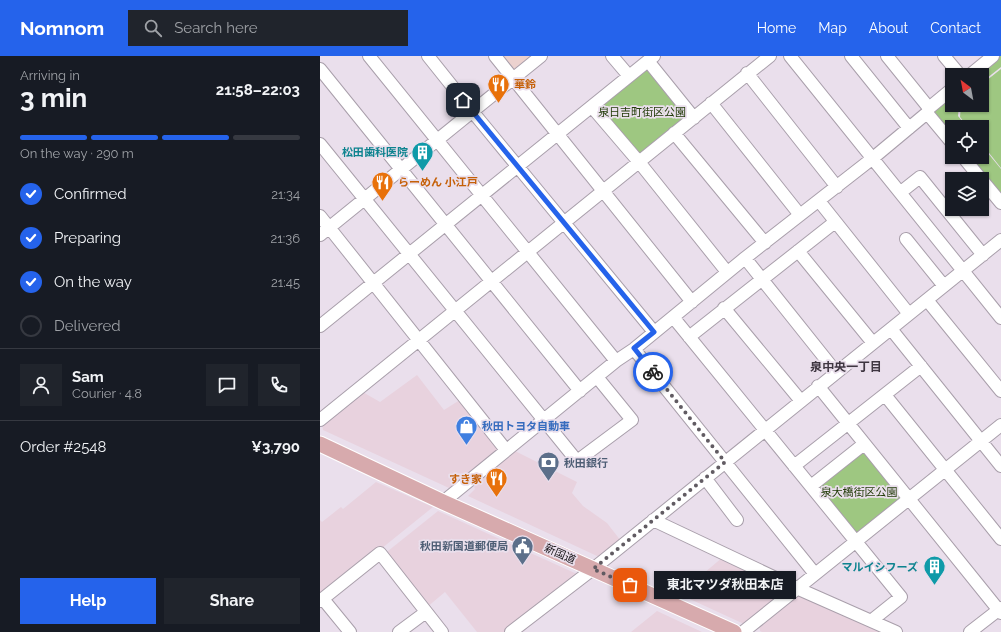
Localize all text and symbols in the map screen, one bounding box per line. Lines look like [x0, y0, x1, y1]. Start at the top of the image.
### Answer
search box [128, 10, 408, 46]
text: Nomnom [20, 17, 104, 39]
icon: search [142, 17, 164, 39]
text: Search here [174, 19, 258, 37]
text: Home [757, 20, 796, 36]
text: Map [818, 20, 847, 36]
text: About [869, 20, 908, 36]
text: Contact [930, 20, 981, 36]
text: Arriving in [20, 68, 80, 83]
north arrow [945, 68, 989, 112]
map controls [945, 68, 989, 216]
restaurant icon: 華鈴 [485, 71, 511, 104]
place label: 華鈴 [514, 78, 536, 91]
text: 21:58–22:03 [216, 81, 300, 99]
text: 3 min [20, 83, 87, 113]
pin [446, 83, 480, 117]
icon: home [452, 89, 474, 111]
park label: 泉日吉町街区公園 [598, 106, 686, 119]
button: locate [945, 120, 989, 164]
building icon: 松田歯科医院 [410, 139, 436, 172]
text: On the way · 290 m [20, 146, 134, 161]
place label: 松田歯科医院 [342, 146, 408, 159]
restaurant icon: らーめん 小江戸 [369, 169, 395, 202]
button: layers [945, 172, 989, 216]
place label: らーめん 小江戸 [398, 176, 478, 189]
icon: check [20, 183, 42, 205]
text: Confirmed [54, 185, 127, 203]
text: 21:34 [271, 187, 300, 202]
icon: check [20, 227, 42, 249]
text: Preparing [54, 229, 121, 247]
text: 21:36 [270, 231, 300, 246]
icon: check [20, 271, 42, 293]
text: On the way [54, 273, 132, 291]
text: 21:45 [271, 275, 300, 290]
text: Delivered [54, 317, 121, 335]
courier [633, 352, 673, 392]
district label: 泉中央一丁目 [810, 360, 882, 374]
icon: bike [642, 361, 664, 383]
button: person [20, 364, 62, 406]
button: chat [206, 364, 248, 406]
button: phone [258, 364, 300, 406]
text: Sam [72, 368, 104, 386]
text: Courier · 4.8 [72, 386, 142, 401]
shop icon: 秋田トヨタ自動車 [454, 413, 480, 446]
place label: 秋田トヨタ自動車 [482, 420, 570, 433]
text: Order #2548 [20, 438, 106, 456]
text: ¥3,790 [251, 438, 300, 456]
bank icon: 秋田銀行 [536, 450, 562, 483]
place label: 秋田銀行 [564, 457, 608, 470]
restaurant icon: すき家 [484, 466, 510, 499]
place label: すき家 [449, 473, 482, 486]
park label: 泉大橋街区公園 [821, 486, 898, 499]
public building icon: 秋田新国道郵便局 [510, 533, 536, 566]
place label: 秋田新国道郵便局 [420, 540, 508, 553]
street label: 新国道 [542, 541, 578, 567]
building icon: マルイシフーズ [921, 554, 947, 587]
place label: マルイシフーズ [842, 561, 918, 574]
pin [613, 568, 647, 602]
callout: 東北マツダ秋田本店 [654, 571, 796, 599]
icon: bag [619, 574, 641, 596]
text: 東北マツダ秋田本店 [666, 577, 784, 592]
button: Help [20, 578, 156, 624]
button: Share [164, 578, 300, 624]

